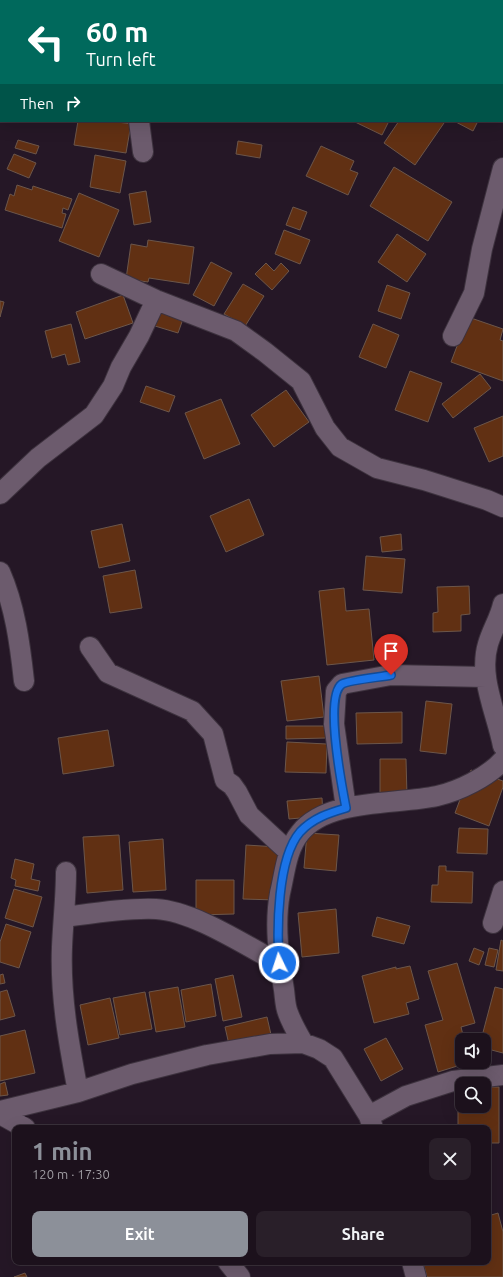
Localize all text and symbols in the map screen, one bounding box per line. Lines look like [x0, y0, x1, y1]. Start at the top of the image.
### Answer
icon: left [20, 16, 72, 68]
text: 60 m [86, 16, 148, 47]
text: Turn left [86, 49, 156, 69]
icon: right [62, 92, 84, 114]
text: Then [20, 95, 54, 112]
pin [374, 634, 408, 675]
icon: arrive [380, 640, 402, 662]
position arrow [258, 942, 300, 984]
map controls [455, 1033, 491, 1113]
button: sound [455, 1033, 491, 1069]
button: search [455, 1077, 491, 1113]
text: 1 min [32, 1138, 93, 1165]
button: close [429, 1138, 471, 1180]
text: 120 m · 17:30 [32, 1167, 110, 1181]
button: Exit [32, 1211, 248, 1257]
button: Share [256, 1211, 471, 1257]

